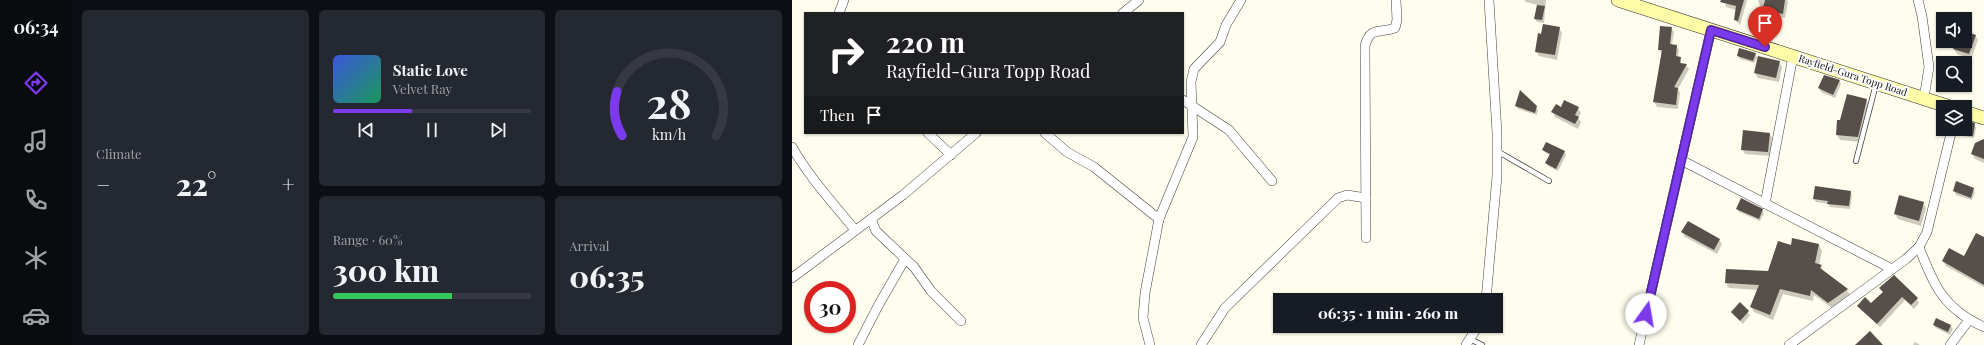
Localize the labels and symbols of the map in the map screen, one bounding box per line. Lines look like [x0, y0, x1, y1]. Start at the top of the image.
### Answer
pin [1748, 6, 1782, 47]
street label: Rayfield-Gura Topp Road [1797, 51, 1909, 99]
speed limit sign: 30 [804, 281, 856, 333]
position arrow [1625, 293, 1667, 335]

